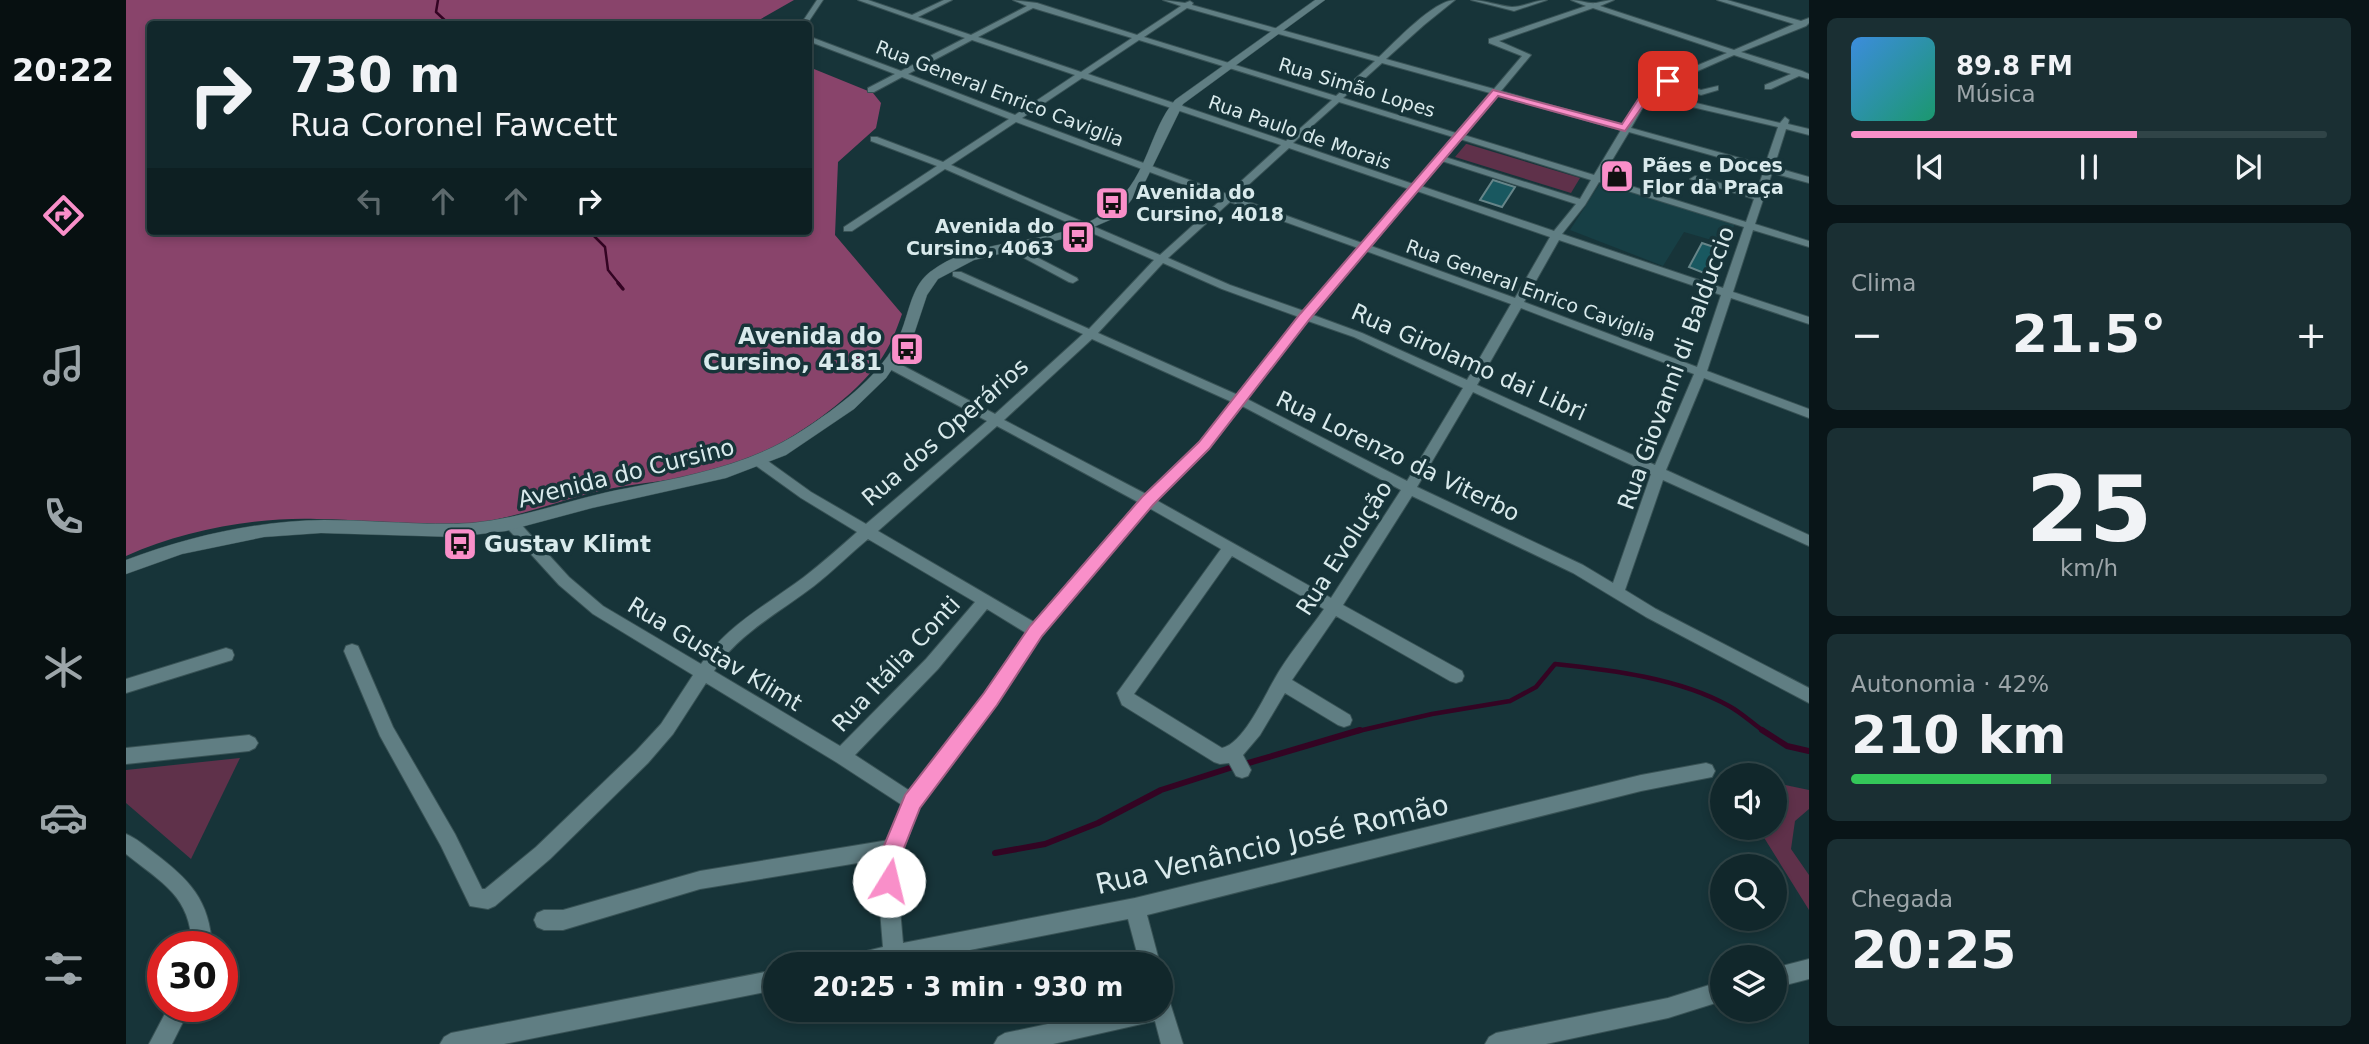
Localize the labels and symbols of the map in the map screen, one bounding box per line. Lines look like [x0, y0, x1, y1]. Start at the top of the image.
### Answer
street label: Rua General Enrico Caviglia [873, 35, 1127, 151]
pin [1638, 51, 1698, 111]
street label: Rua Simão Lopes [1276, 53, 1438, 121]
street label: Rua Paulo de Morais [1206, 90, 1394, 174]
place label: Pães e Doces Flor da Praça [1642, 154, 1784, 198]
shop icon: Pães e Doces Flor da Praça [1598, 157, 1636, 195]
place label: Avenida do Cursino, 4018 [1136, 181, 1284, 225]
bus stop icon: Avenida do Cursino, 4018 [1093, 184, 1131, 222]
place label: Avenida do Cursino, 4063 [906, 215, 1054, 259]
bus stop icon: Avenida do Cursino, 4063 [1059, 218, 1097, 256]
street label: Rua Giovanni di Balduccio [1613, 223, 1739, 513]
street label: Rua General Enrico Caviglia [1403, 235, 1659, 345]
street label: Rua Girolamo dai Libri [1347, 298, 1591, 426]
place label: Avenida do Cursino, 4181 [703, 323, 882, 375]
bus stop icon: Avenida do Cursino, 4181 [888, 330, 926, 368]
street label: Rua dos Operários [857, 353, 1033, 511]
street label: Rua Lorenzo da Viterbo [1272, 386, 1524, 526]
street label: Avenida do Cursino [515, 434, 737, 512]
street label: Rua Evolução [1291, 476, 1397, 620]
bus stop icon: Gustav Klimt [441, 525, 479, 563]
place label: Gustav Klimt [484, 531, 651, 557]
street label: Rua Itália Conti [827, 591, 965, 737]
street label: Rua Gustav Klimt [623, 592, 807, 716]
street label: Rua Venâncio José Romão [1092, 788, 1452, 901]
position arrow [852, 844, 926, 918]
speed limit sign: 30 [147, 931, 238, 1022]

